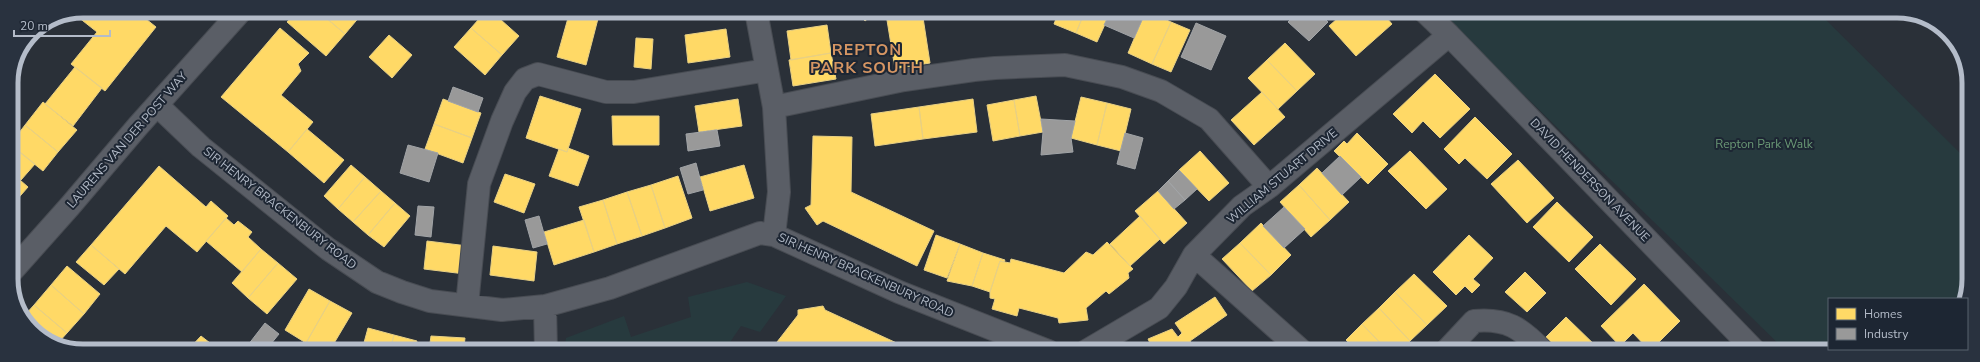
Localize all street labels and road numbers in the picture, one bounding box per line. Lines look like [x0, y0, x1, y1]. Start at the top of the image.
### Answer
street label: LAURENS VAN DER POST WAY [63, 68, 191, 211]
street label: DAVID HENDERSON AVENUE [1527, 115, 1653, 245]
street label: WILLIAM STUART DRIVE [1223, 125, 1341, 227]
street label: SIR HENRY BRACKENBURY ROAD [200, 143, 360, 273]
street label: SIR HENRY BRACKENBURY ROAD [776, 229, 956, 321]

